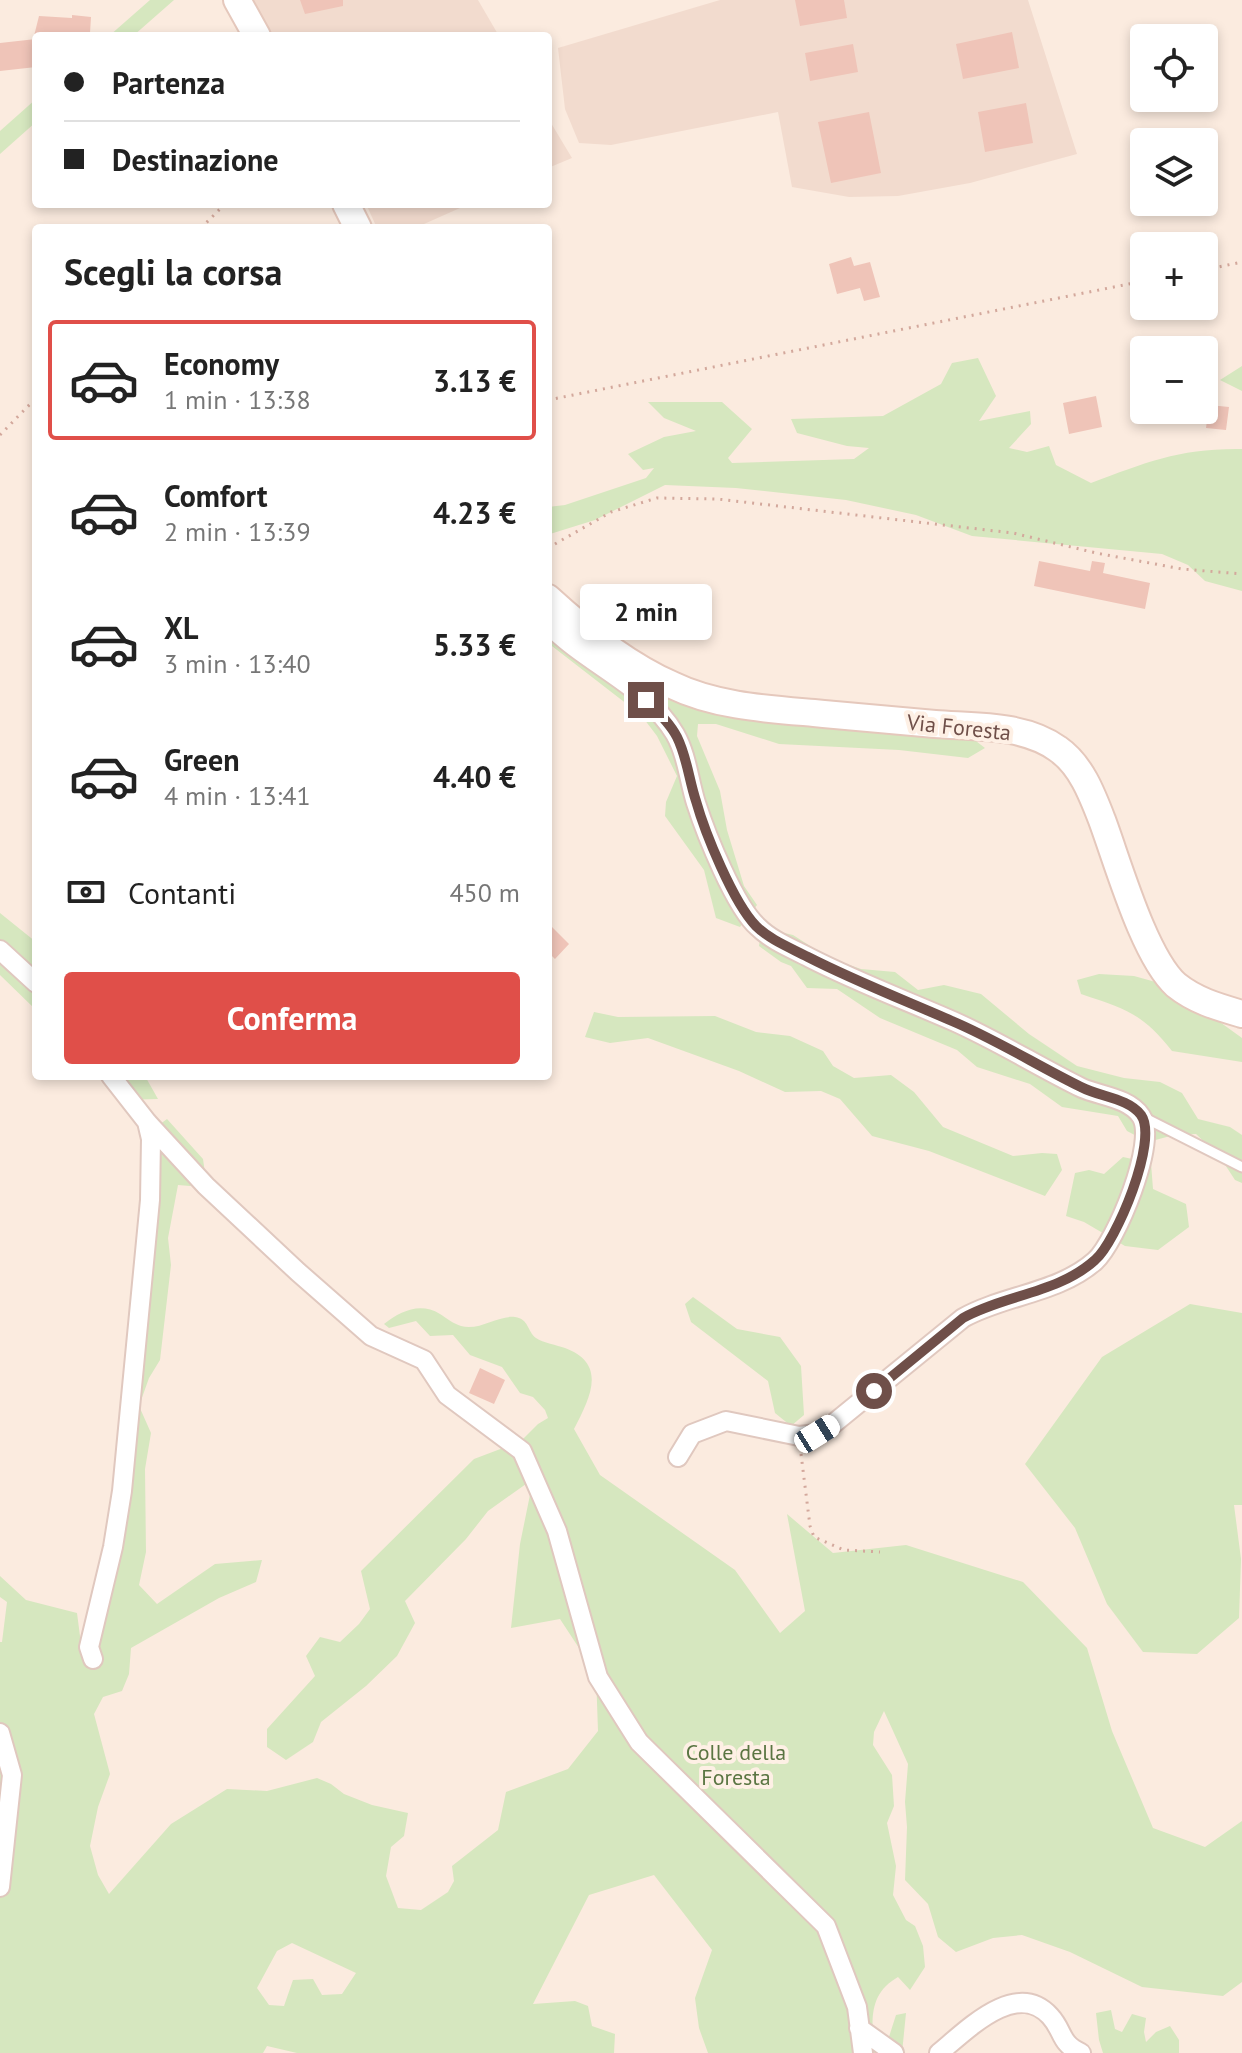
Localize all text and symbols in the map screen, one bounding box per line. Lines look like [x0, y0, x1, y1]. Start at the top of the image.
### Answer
map controls [1130, 24, 1218, 424]
button: locate [1130, 24, 1218, 112]
text: Partenza [112, 63, 225, 102]
button: layers [1130, 128, 1218, 216]
text: Destinazione [112, 140, 279, 179]
button: + [1130, 232, 1218, 320]
text: Scegli la corsa [64, 248, 282, 295]
button: − [1130, 336, 1218, 424]
icon: car [68, 344, 140, 416]
text: Economy [164, 344, 279, 383]
text: 3.13 € [433, 361, 516, 400]
text: 1 min · 13:38 [164, 383, 311, 416]
icon: car [68, 476, 140, 548]
text: Comfort [164, 476, 267, 515]
text: 4.23 € [433, 493, 516, 532]
text: 2 min · 13:39 [164, 515, 311, 548]
callout: 2 min [580, 584, 712, 640]
text: 2 min [614, 595, 678, 628]
icon: car [68, 608, 140, 680]
text: XL [164, 608, 198, 647]
text: 5.33 € [433, 625, 516, 664]
text: 3 min · 13:40 [164, 647, 311, 680]
route end [628, 682, 664, 718]
street label: Via Foresta [905, 708, 1012, 746]
icon: car [68, 740, 140, 812]
text: Green [164, 740, 239, 779]
text: 4.40 € [433, 757, 516, 796]
text: 4 min · 13:41 [164, 779, 311, 812]
icon: cash [64, 870, 108, 914]
text: Contanti [128, 873, 236, 912]
text: 450 m [449, 876, 520, 909]
button: Conferma [64, 972, 520, 1064]
route start [856, 1373, 892, 1409]
car [790, 1411, 844, 1457]
park label: Colle della Foresta [686, 1738, 786, 1791]

